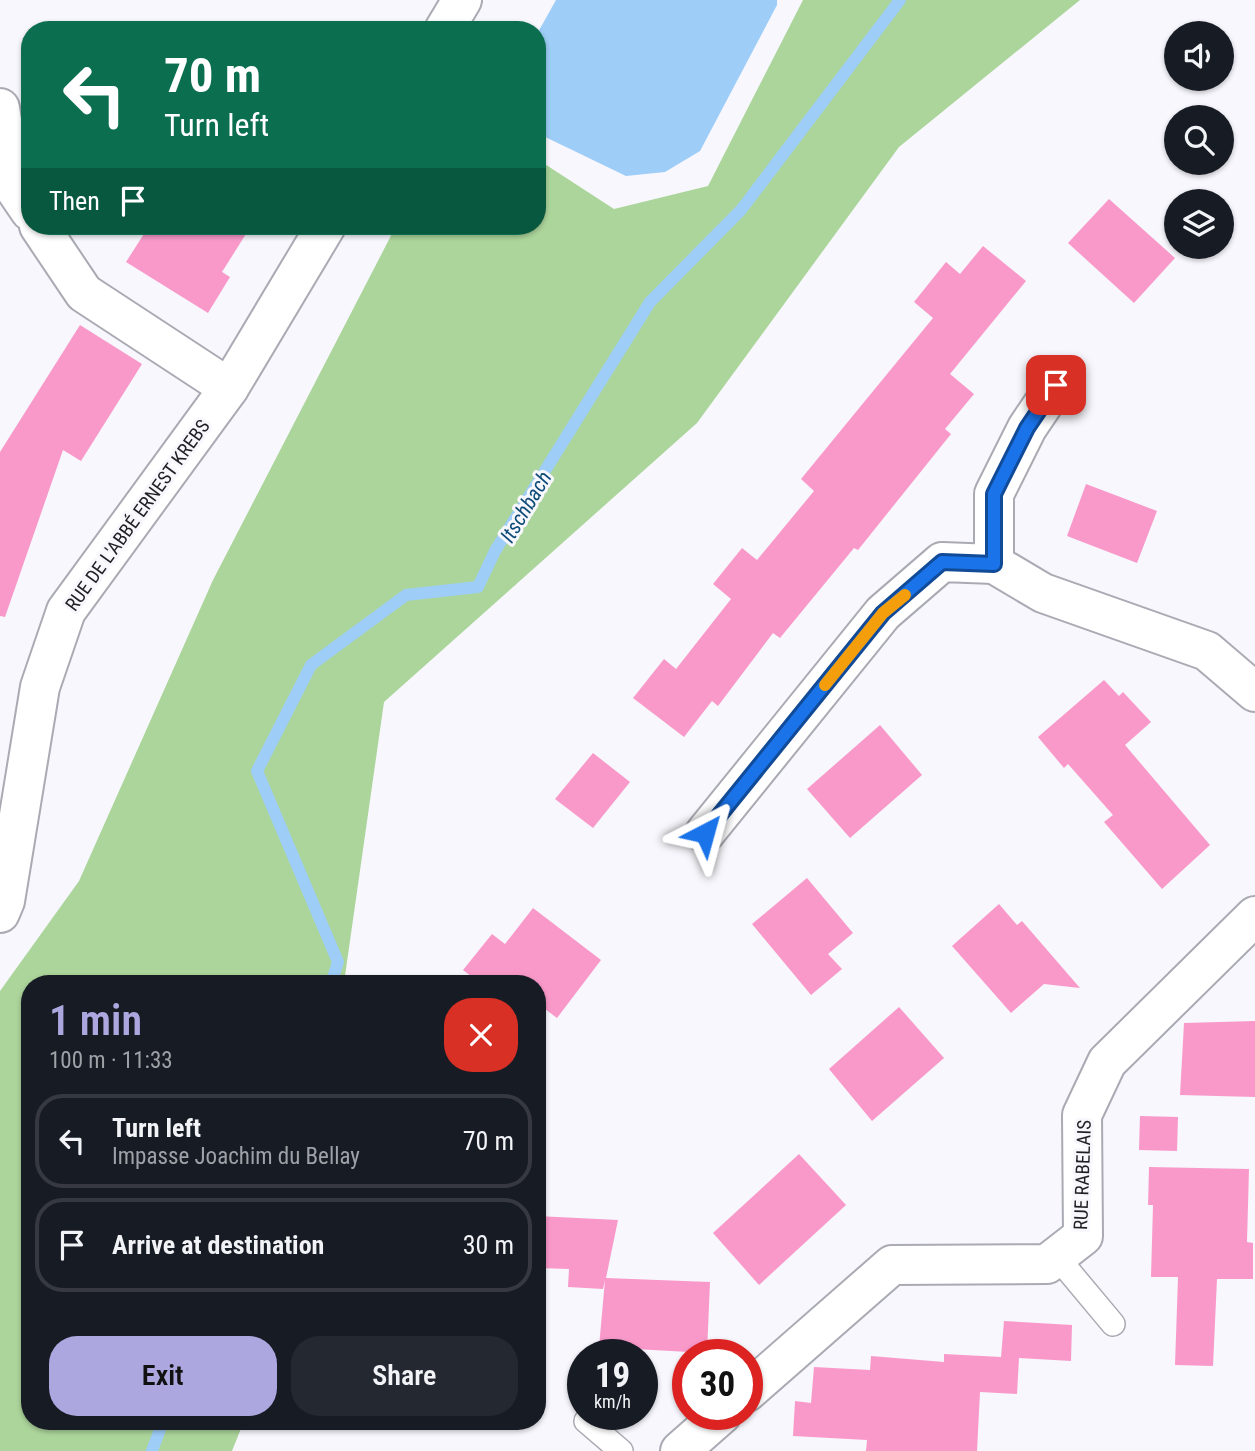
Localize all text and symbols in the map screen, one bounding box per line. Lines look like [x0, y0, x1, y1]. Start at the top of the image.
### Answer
map controls [1164, 21, 1234, 259]
button: sound [1164, 21, 1234, 91]
text: 70 m [164, 47, 261, 104]
icon: left [49, 49, 140, 140]
button: search [1164, 105, 1234, 175]
text: Turn left [164, 106, 269, 144]
icon: arrive [114, 182, 152, 220]
text: Then [49, 186, 100, 216]
button: layers [1164, 189, 1234, 259]
pin [1026, 355, 1086, 415]
icon: arrive [1037, 366, 1075, 404]
street label: RUE DE L'ABBÉ ERNEST KREBS [60, 415, 215, 615]
water label: Itschbach [495, 467, 557, 547]
position arrow [668, 796, 742, 870]
text: 1 min [49, 996, 142, 1045]
button: close [444, 998, 518, 1072]
text: 100 m · 11:33 [49, 1047, 173, 1074]
text: Turn left [112, 1113, 201, 1143]
street label: RUE RABELAIS [1069, 1119, 1096, 1230]
icon: left [53, 1122, 91, 1160]
text: 70 m [463, 1126, 514, 1156]
text: Impasse Joachim du Bellay [112, 1143, 360, 1170]
icon: arrive [53, 1226, 91, 1264]
text: Arrive at destination [112, 1230, 324, 1260]
text: 30 m [463, 1230, 514, 1260]
button: Exit [49, 1336, 277, 1416]
button: Share [291, 1336, 518, 1416]
speed limit sign: 30 [672, 1339, 763, 1430]
text: 19 [595, 1355, 630, 1396]
text: km/h [594, 1391, 631, 1412]

